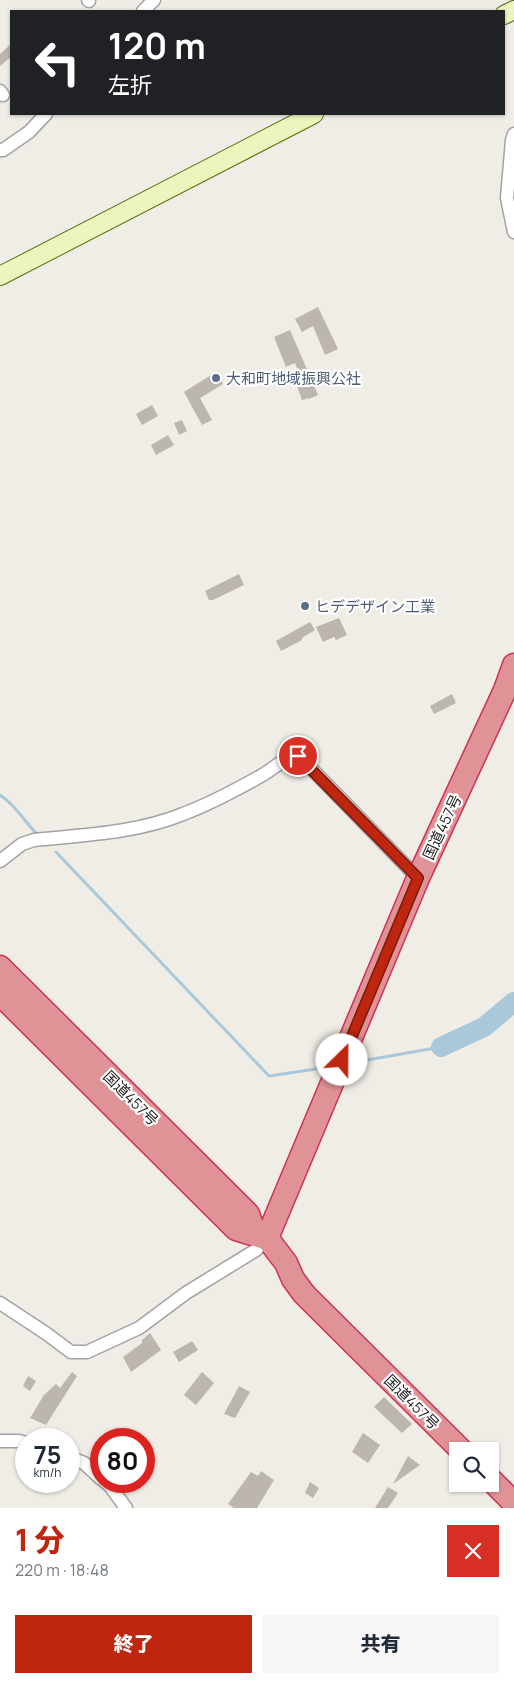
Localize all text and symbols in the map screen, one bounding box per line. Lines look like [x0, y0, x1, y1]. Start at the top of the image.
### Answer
text: 120 m [108, 22, 206, 70]
icon: left [25, 30, 90, 95]
text: 左折 [108, 70, 152, 100]
place label: 大和町地域振興公社 [226, 368, 361, 389]
marker: 大和町地域振興公社 [210, 372, 222, 384]
place label: ヒデデザイン工業 [315, 596, 435, 617]
marker: ヒデデザイン工業 [299, 600, 311, 612]
pin [277, 735, 319, 777]
icon: arrive [284, 742, 312, 770]
street label: 国道457号 [418, 791, 466, 863]
position arrow [315, 1033, 367, 1085]
street label: 国道457号 [99, 1066, 163, 1130]
street label: 国道457号 [380, 1370, 444, 1434]
speed limit sign: 80 [90, 1428, 155, 1493]
text: 75 [34, 1437, 62, 1472]
map controls [449, 1442, 499, 1492]
button: search [449, 1442, 499, 1492]
text: km/h [34, 1464, 61, 1481]
text: 1 分 [15, 1519, 65, 1560]
button: close [447, 1525, 499, 1577]
text: 220 m · 18:48 [15, 1559, 109, 1581]
button: 終了 [15, 1615, 252, 1673]
button: 共有 [262, 1615, 499, 1673]

